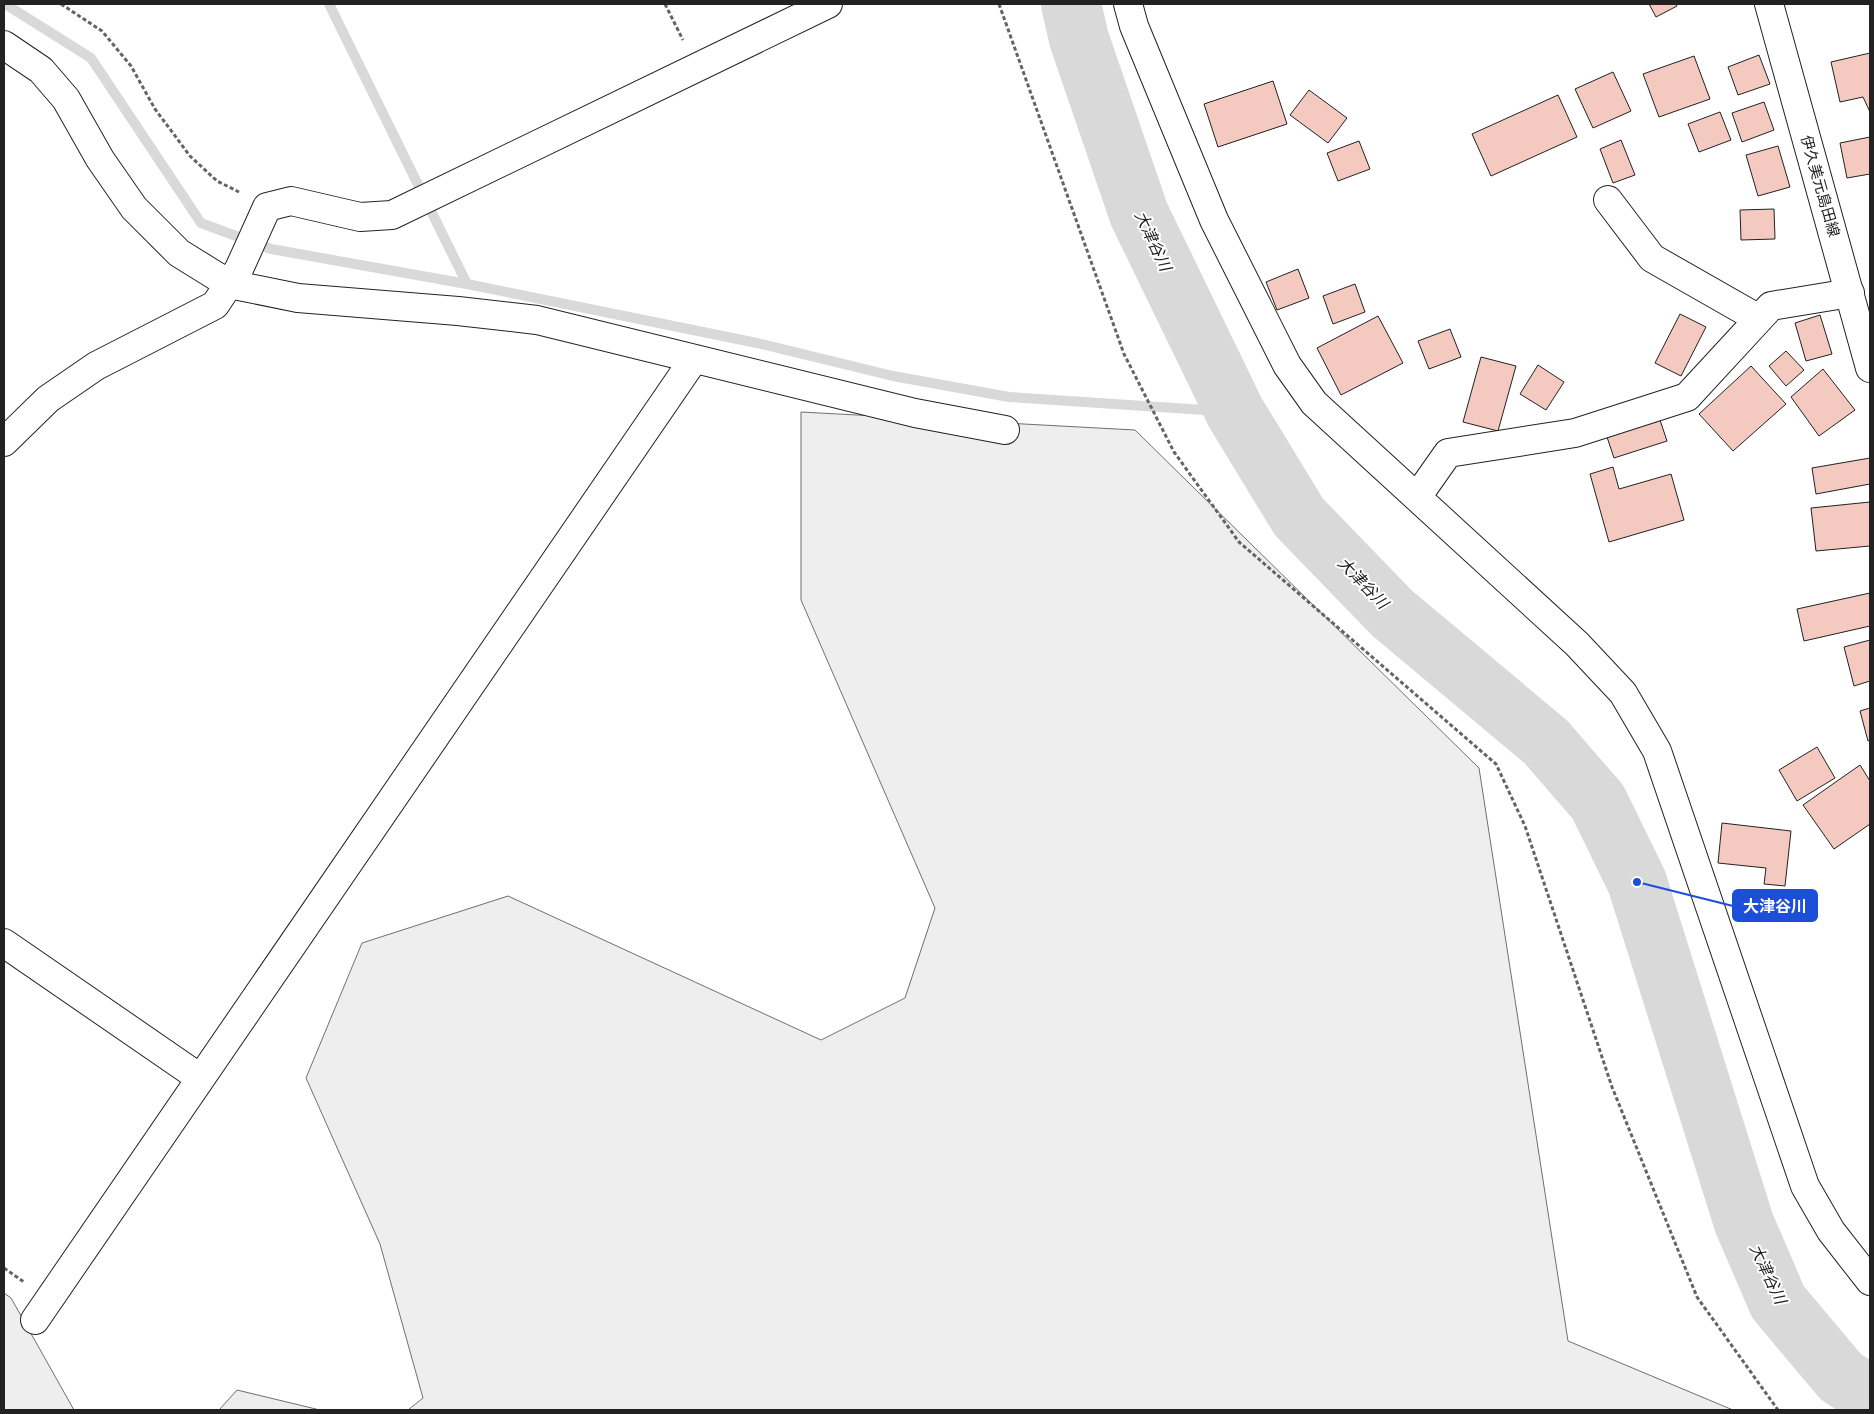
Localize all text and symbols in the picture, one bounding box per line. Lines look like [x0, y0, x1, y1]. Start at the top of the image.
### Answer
street label: 伊久美元島田線 [1797, 133, 1843, 239]
water label: 大津谷川 [1131, 208, 1176, 276]
water label: 大津谷川 [1334, 553, 1393, 614]
callout: 大津谷川 [1733, 890, 1817, 921]
text: 大津谷川 [1743, 897, 1807, 916]
water label: 大津谷川 [1746, 1241, 1791, 1309]

